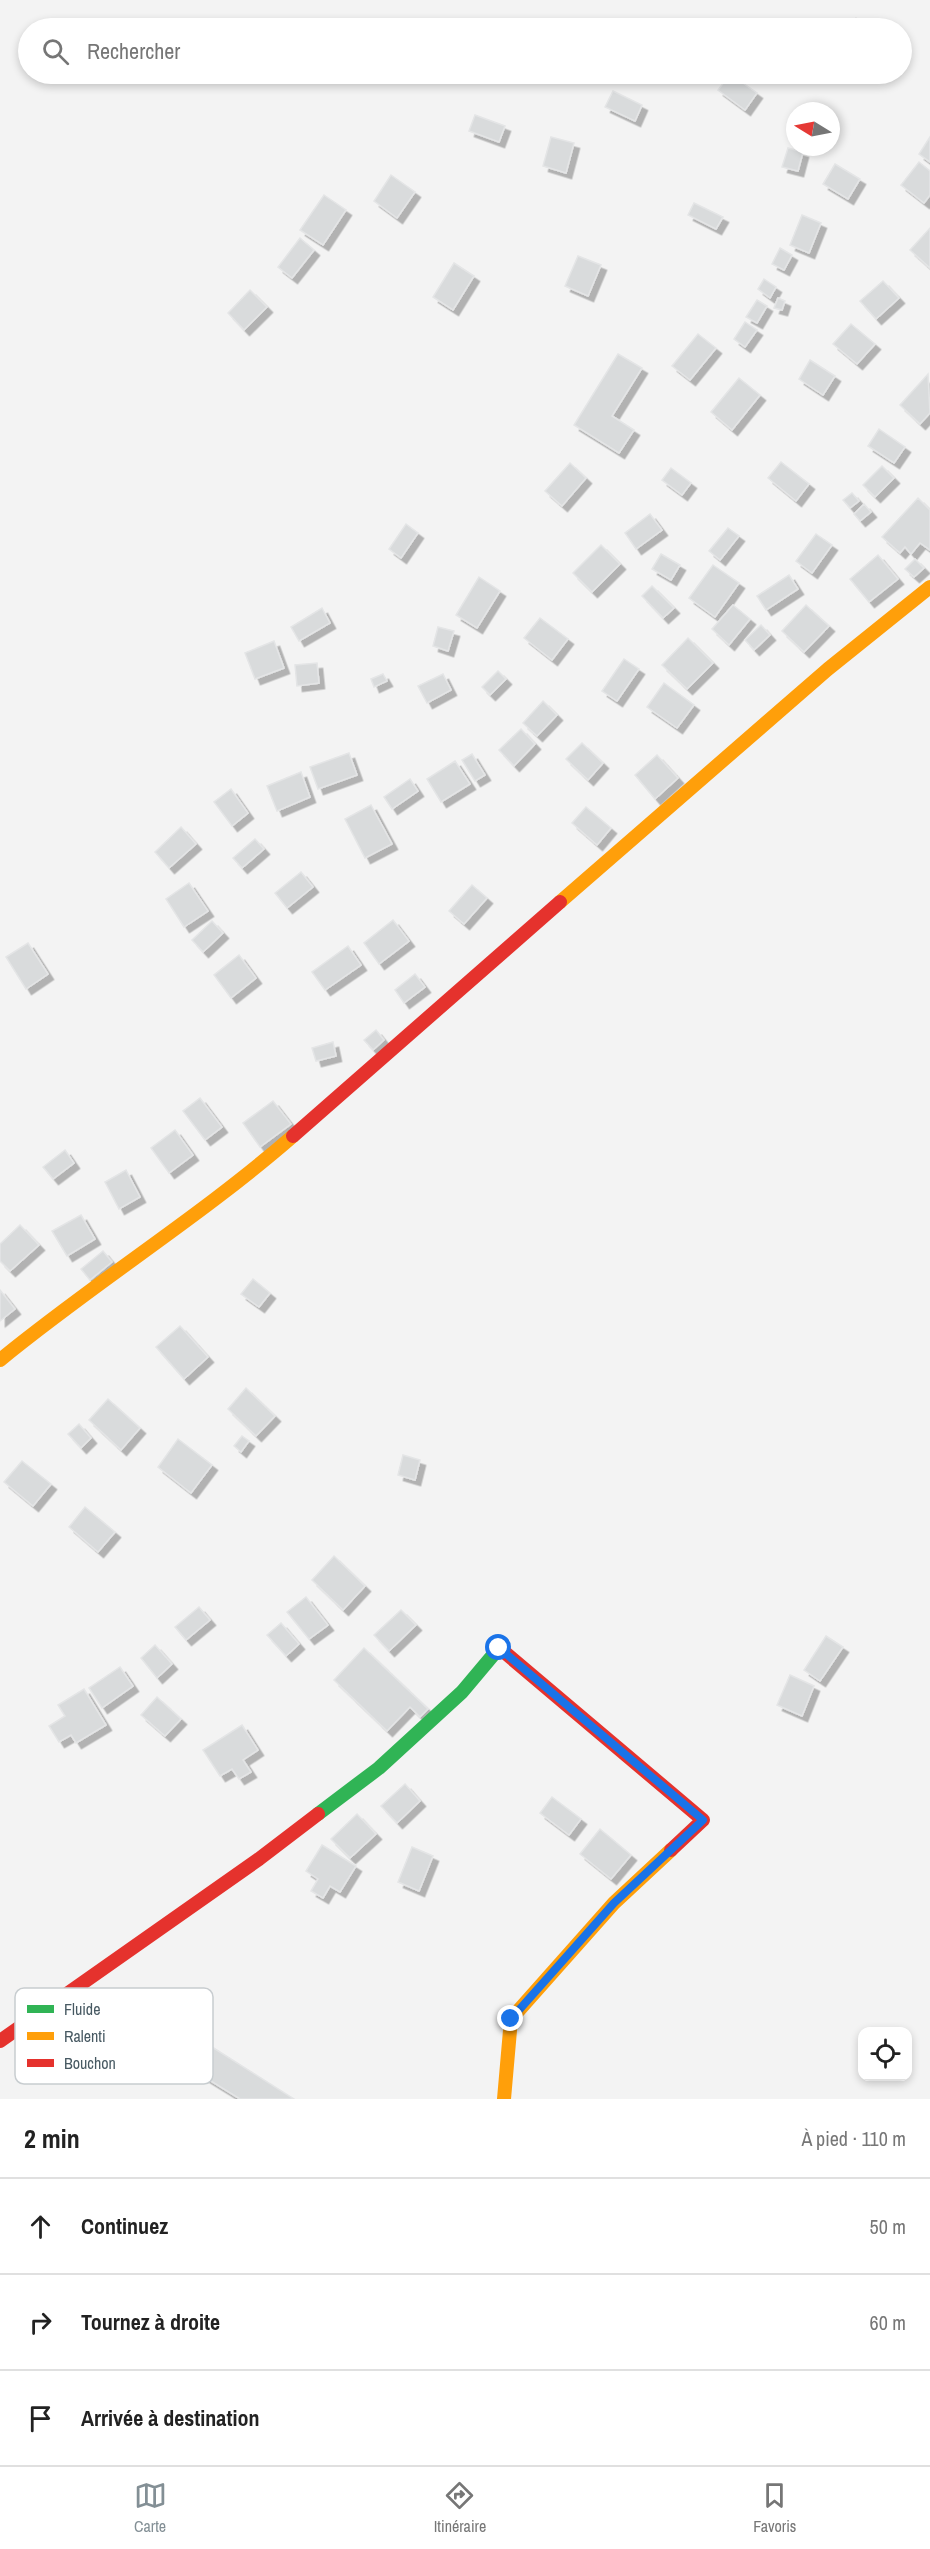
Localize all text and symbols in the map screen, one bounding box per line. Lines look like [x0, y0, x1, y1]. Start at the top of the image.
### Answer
search box [18, 18, 912, 84]
icon: search [39, 35, 72, 68]
text: Rechercher [87, 36, 180, 66]
north arrow [786, 102, 840, 156]
route start [485, 1634, 511, 1660]
legend [15, 1988, 213, 2084]
text: Fluide [64, 1998, 100, 2020]
route end [497, 2005, 523, 2031]
text: Ralenti [64, 2025, 106, 2047]
map controls [858, 2027, 912, 2081]
button: locate [858, 2027, 912, 2081]
text: Bouchon [64, 2052, 116, 2074]
text: 2 min [24, 2121, 80, 2156]
text: À pied · 110 m [801, 2125, 906, 2152]
icon: ahead [24, 2210, 57, 2243]
text: Continuez [81, 2211, 168, 2241]
text: 50 m [870, 2213, 906, 2240]
icon: right [24, 2306, 57, 2339]
text: Tournez à droite [81, 2307, 220, 2337]
text: 60 m [870, 2309, 906, 2336]
icon: arrive [24, 2402, 57, 2435]
text: Arrivée à destination [81, 2403, 259, 2433]
tab: Carte [134, 2479, 167, 2537]
tab: Itinéraire [434, 2479, 486, 2537]
tab: Favoris [753, 2479, 796, 2537]

